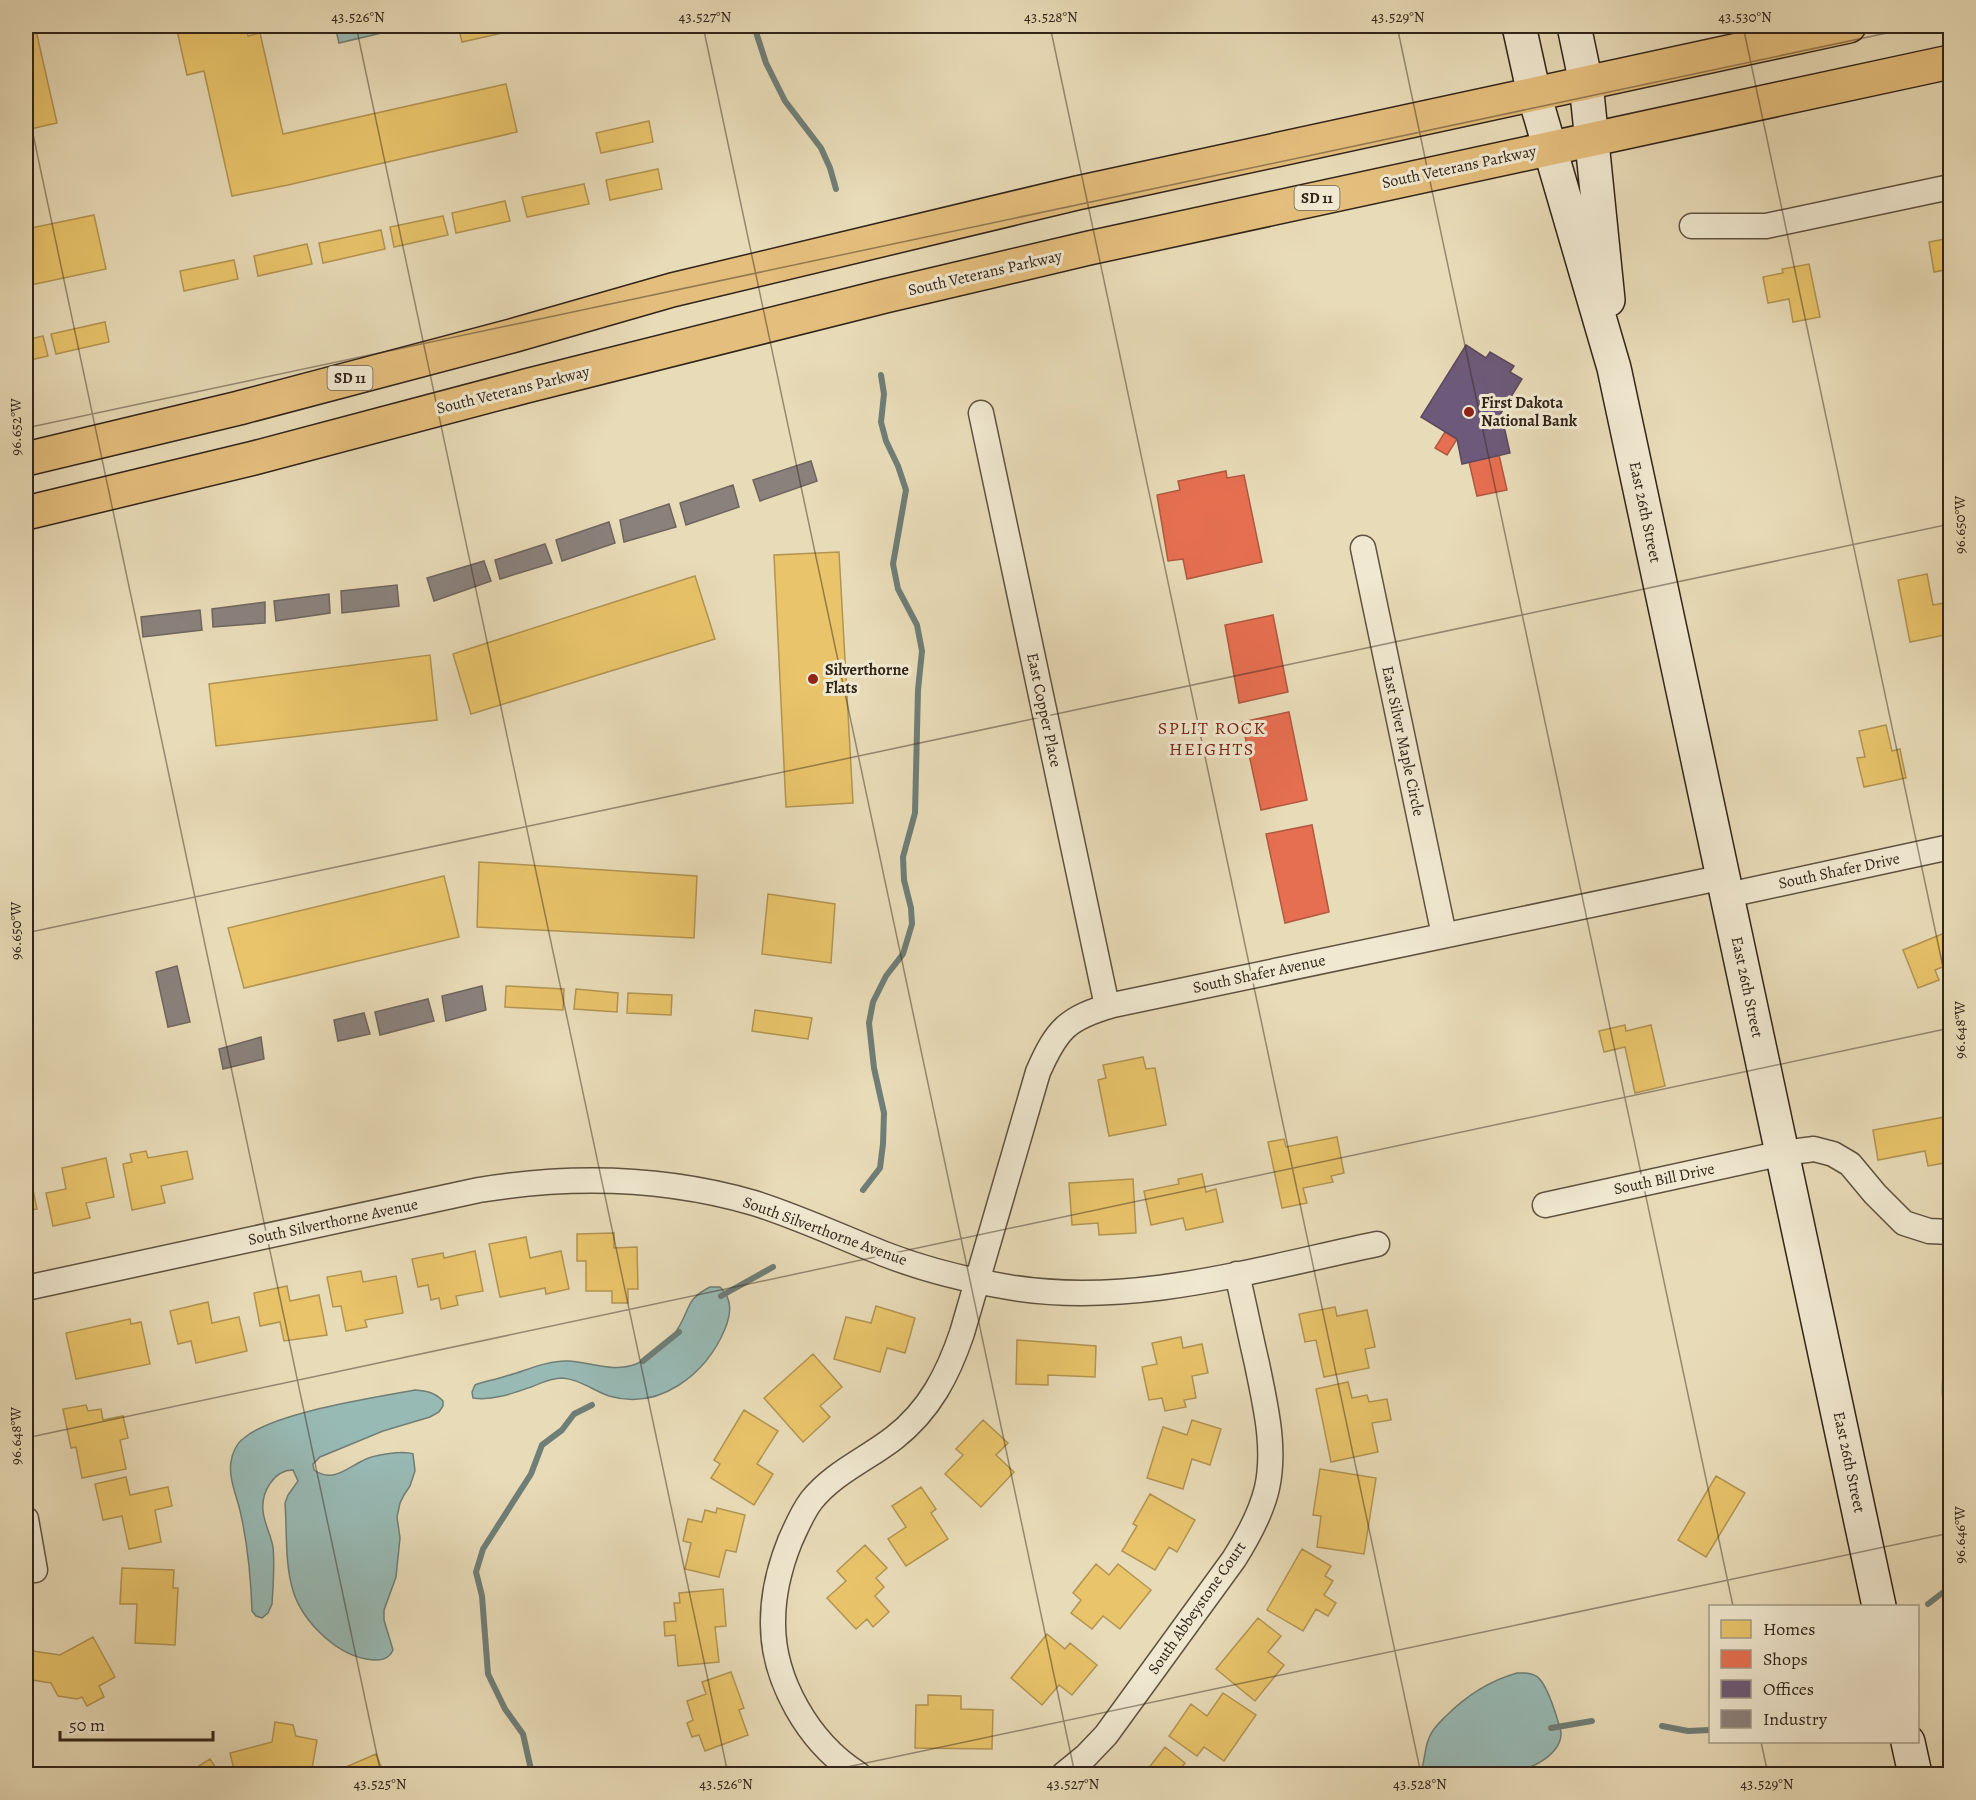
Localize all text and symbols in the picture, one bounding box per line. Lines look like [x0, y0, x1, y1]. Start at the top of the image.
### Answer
text: 43.526°N [331, 7, 385, 27]
text: 43.527°N [679, 7, 732, 27]
text: 43.528°N [1024, 7, 1078, 27]
text: 43.529°N [1371, 7, 1425, 27]
text: 43.530°N [1718, 7, 1772, 27]
street label: South Veterans Parkway [1380, 140, 1539, 194]
road number: SD 11 [1294, 186, 1340, 210]
street label: South Veterans Parkway [906, 244, 1065, 301]
street label: South Veterans Parkway [434, 360, 593, 420]
road number: SD 11 [328, 366, 372, 390]
place label: First Dakota National Bank [1481, 392, 1578, 432]
text: 96.652°W [6, 398, 26, 456]
marker: First Dakota National Bank [1462, 405, 1476, 419]
street label: East 26th Street [1624, 459, 1666, 565]
text: 96.650°W [1950, 496, 1970, 554]
street label: East Copper Place [1021, 651, 1067, 769]
place label: Silverthorne Flats [825, 659, 909, 699]
street label: East Silver Maple Circle [1376, 664, 1430, 818]
marker: Silverthorne Flats [806, 672, 820, 686]
district label: SPLIT ROCK HEIGHTS [1158, 716, 1266, 761]
street label: South Shafer Drive [1776, 847, 1902, 895]
text: 96.650°W [6, 902, 26, 960]
street label: East 26th Street [1726, 934, 1768, 1040]
street label: South Shafer Avenue [1191, 949, 1327, 999]
text: 96.648°W [1950, 1001, 1970, 1059]
street label: South Bill Drive [1612, 1158, 1716, 1200]
street label: South Silverthorne Avenue [740, 1191, 910, 1271]
street label: South Silverthorne Avenue [246, 1193, 420, 1251]
text: 96.648°W [6, 1407, 26, 1465]
street label: East 26th Street [1828, 1409, 1870, 1515]
text: 96.646°W [1950, 1506, 1970, 1564]
street label: South Abbeystone Court [1143, 1537, 1251, 1679]
legend [1709, 1605, 1919, 1743]
text: Homes [1763, 1617, 1815, 1641]
text: Shops [1763, 1647, 1808, 1671]
text: Offices [1763, 1677, 1814, 1701]
scale bar [60, 1704, 213, 1742]
text: Industry [1763, 1707, 1828, 1731]
text: 50 m [69, 1713, 105, 1737]
text: 43.525°N [354, 1774, 407, 1794]
text: 43.526°N [699, 1774, 753, 1794]
text: 43.527°N [1047, 1774, 1100, 1794]
text: 43.528°N [1393, 1774, 1447, 1794]
text: 43.529°N [1740, 1774, 1794, 1794]

